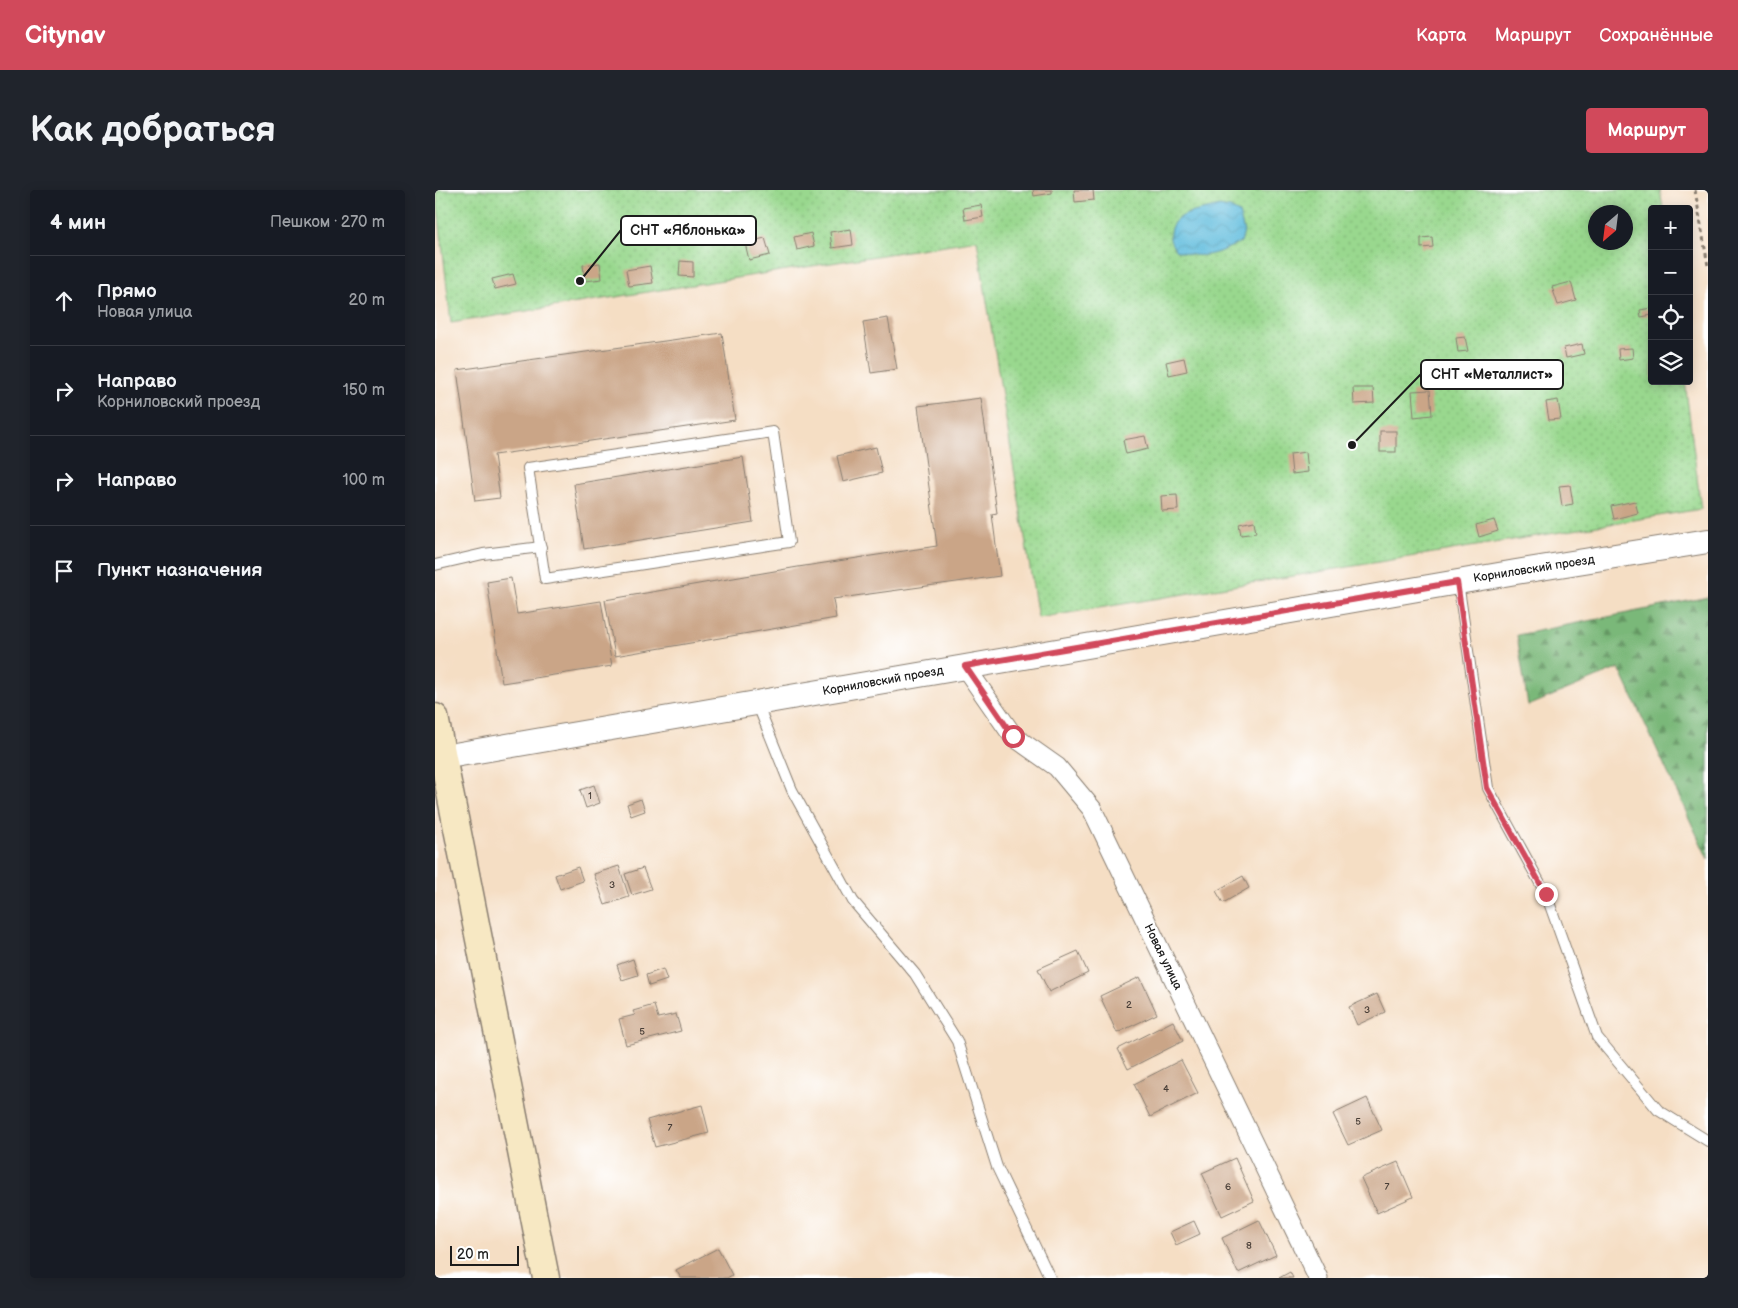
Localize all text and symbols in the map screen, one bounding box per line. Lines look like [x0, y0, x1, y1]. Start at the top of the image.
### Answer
text: Citynav [25, 21, 106, 50]
text: Карта [1416, 25, 1467, 46]
text: Маршрут [1495, 25, 1571, 46]
text: Сохранённые [1599, 25, 1713, 46]
button: Маршрут [1586, 108, 1708, 153]
text: Как добраться [30, 109, 276, 152]
north arrow [1588, 205, 1633, 250]
map controls [1648, 205, 1693, 385]
button: + [1648, 205, 1693, 250]
text: 4 мин [50, 210, 106, 235]
text: Пешком · 270 m [270, 213, 385, 232]
callout: СНТ «Яблонька» [621, 216, 756, 245]
text: СНТ «Яблонька» [630, 222, 746, 239]
button: − [1648, 250, 1693, 295]
text: Прямо [97, 280, 157, 303]
icon: ahead [50, 287, 78, 315]
text: 20 m [349, 291, 385, 310]
button: locate [1648, 295, 1693, 340]
text: Новая улица [97, 303, 193, 322]
button: layers [1648, 340, 1693, 385]
callout: СНТ «Металлист» [1421, 360, 1563, 389]
text: СНТ «Металлист» [1431, 366, 1553, 383]
text: Направо [97, 370, 177, 393]
icon: right [50, 377, 78, 405]
text: 150 m [343, 381, 385, 400]
text: Корниловский проезд [97, 393, 260, 412]
icon: right [50, 467, 78, 495]
text: Направо [97, 469, 177, 492]
text: 100 m [342, 471, 385, 490]
street label: Корниловский проезд [1472, 552, 1596, 586]
icon: arrive [50, 557, 78, 585]
text: Пункт назначения [97, 559, 262, 582]
street label: Корниловский проезд [821, 663, 945, 699]
route start [1002, 725, 1025, 748]
house number: 1 [588, 790, 592, 802]
house number: 3 [609, 879, 615, 891]
route end [1535, 883, 1558, 906]
street label: Новая улица [1141, 922, 1185, 992]
house number: 2 [1126, 999, 1132, 1011]
house number: 3 [1364, 1004, 1370, 1016]
house number: 5 [639, 1026, 645, 1038]
house number: 4 [1163, 1083, 1169, 1095]
house number: 5 [1355, 1116, 1361, 1128]
house number: 7 [668, 1122, 673, 1134]
house number: 6 [1225, 1181, 1231, 1193]
house number: 7 [1385, 1181, 1390, 1193]
house number: 8 [1246, 1240, 1252, 1252]
scale bar [450, 1243, 519, 1266]
text: 20 m [457, 1246, 489, 1263]

